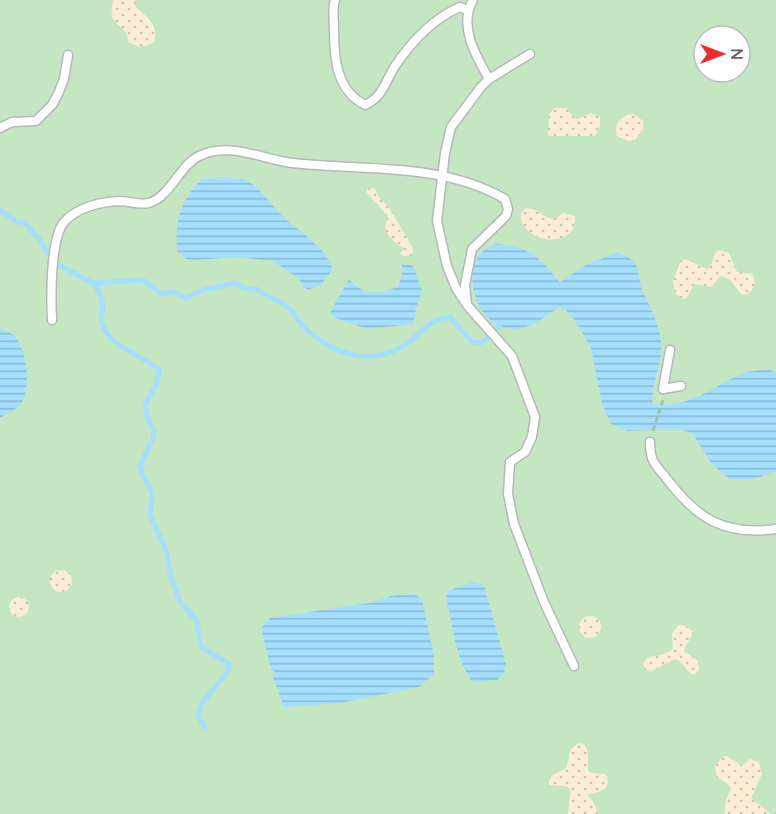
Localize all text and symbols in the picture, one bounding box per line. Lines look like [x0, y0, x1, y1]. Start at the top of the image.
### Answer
north arrow [692, 24, 752, 84]
text: N [727, 48, 747, 60]

